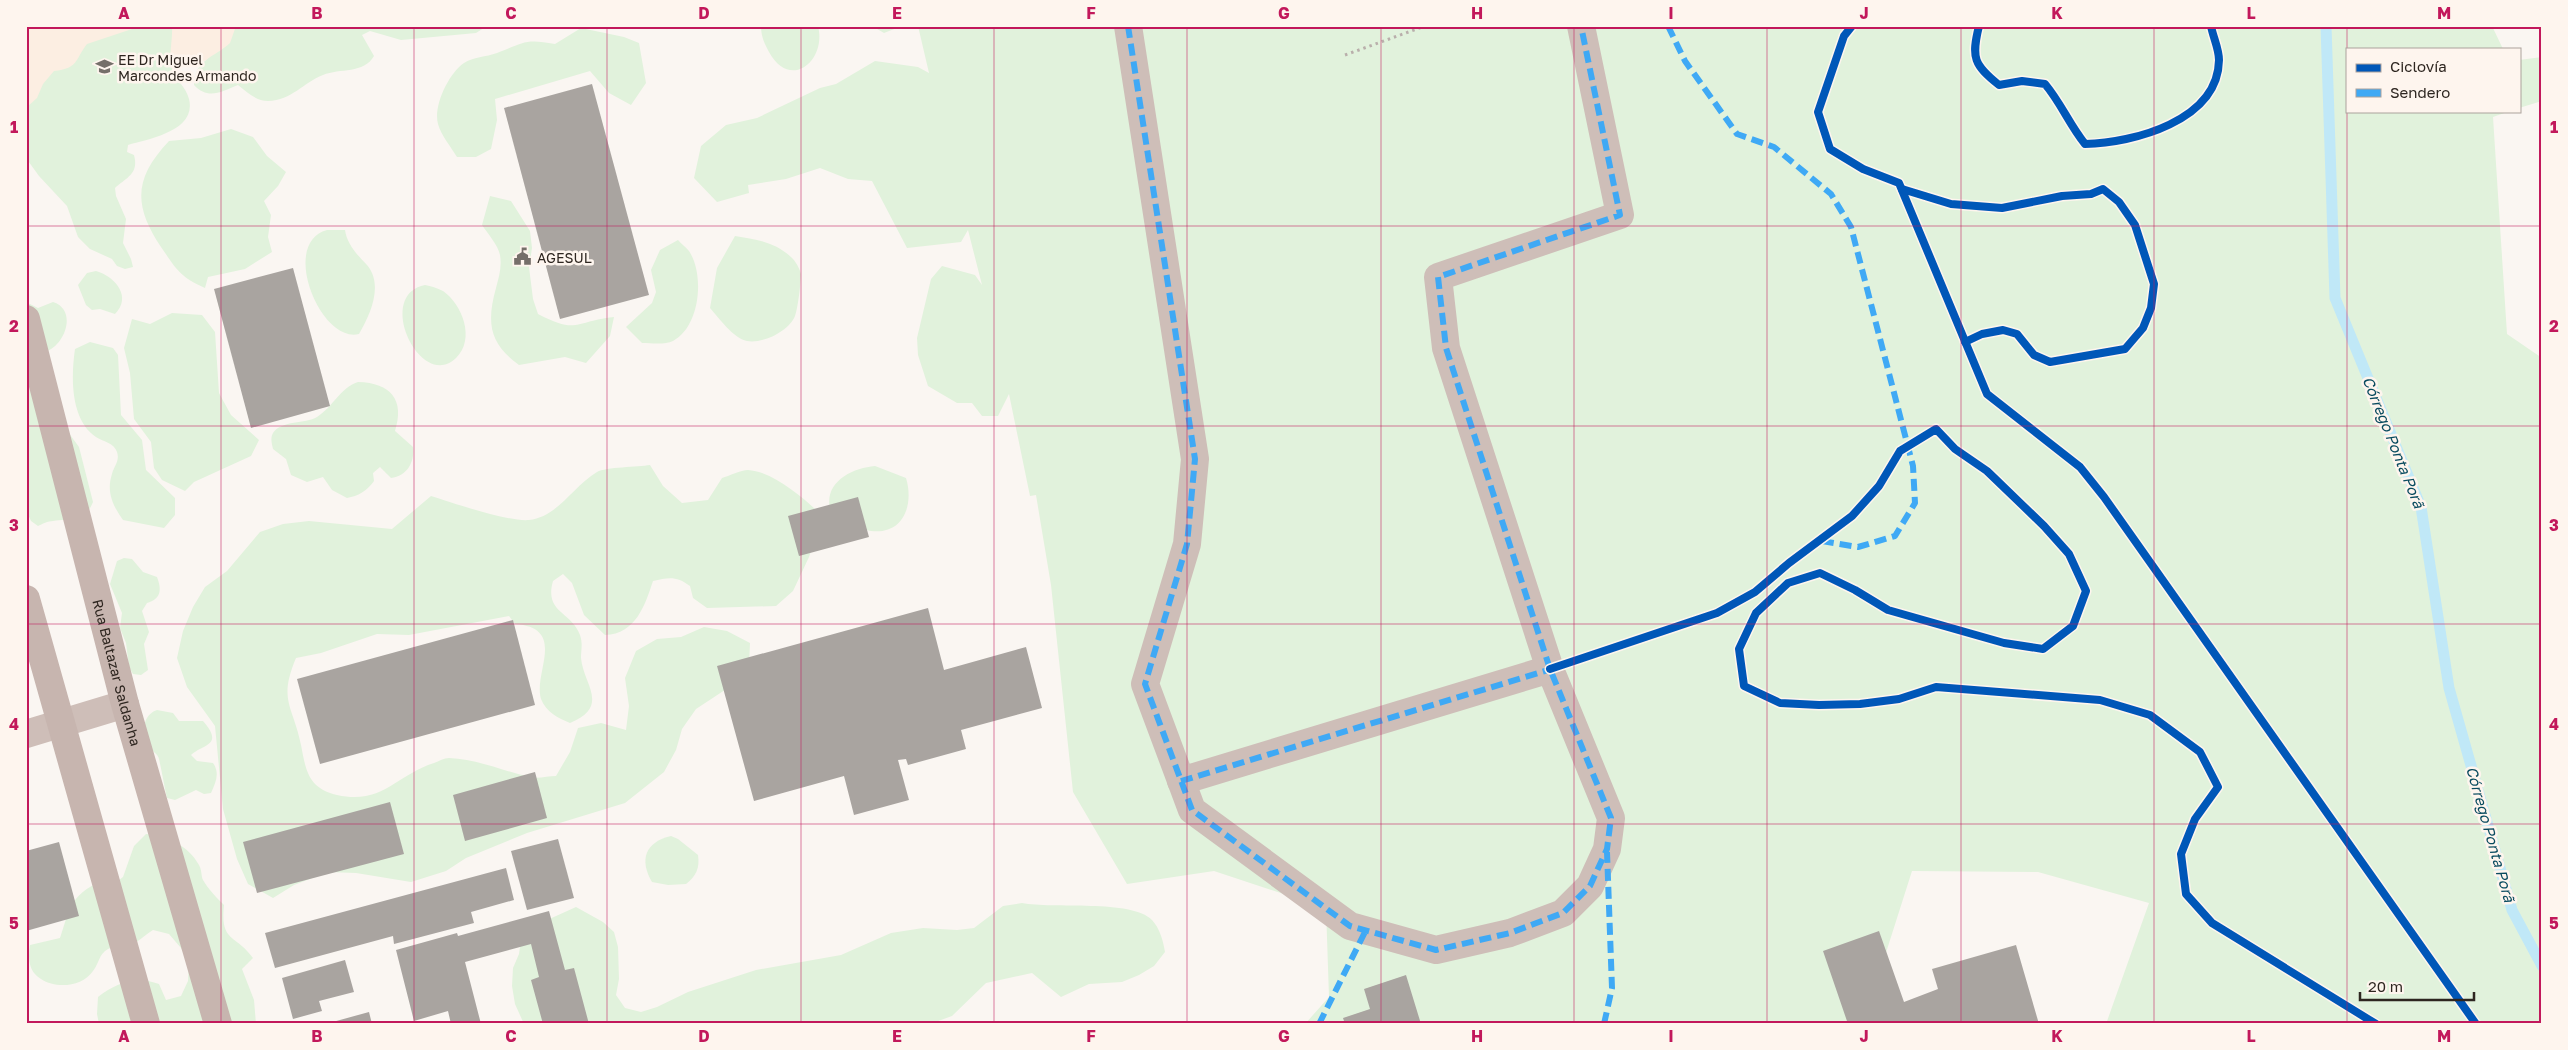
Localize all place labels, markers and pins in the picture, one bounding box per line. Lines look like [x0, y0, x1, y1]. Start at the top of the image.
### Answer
place label: EE Dr Miguel Marcondes Armando [118, 51, 256, 84]
school or university icon: EE Dr Miguel Marcondes Armando [94, 57, 114, 77]
public building icon: AGESUL [513, 247, 533, 267]
place label: AGESUL [537, 249, 592, 266]

